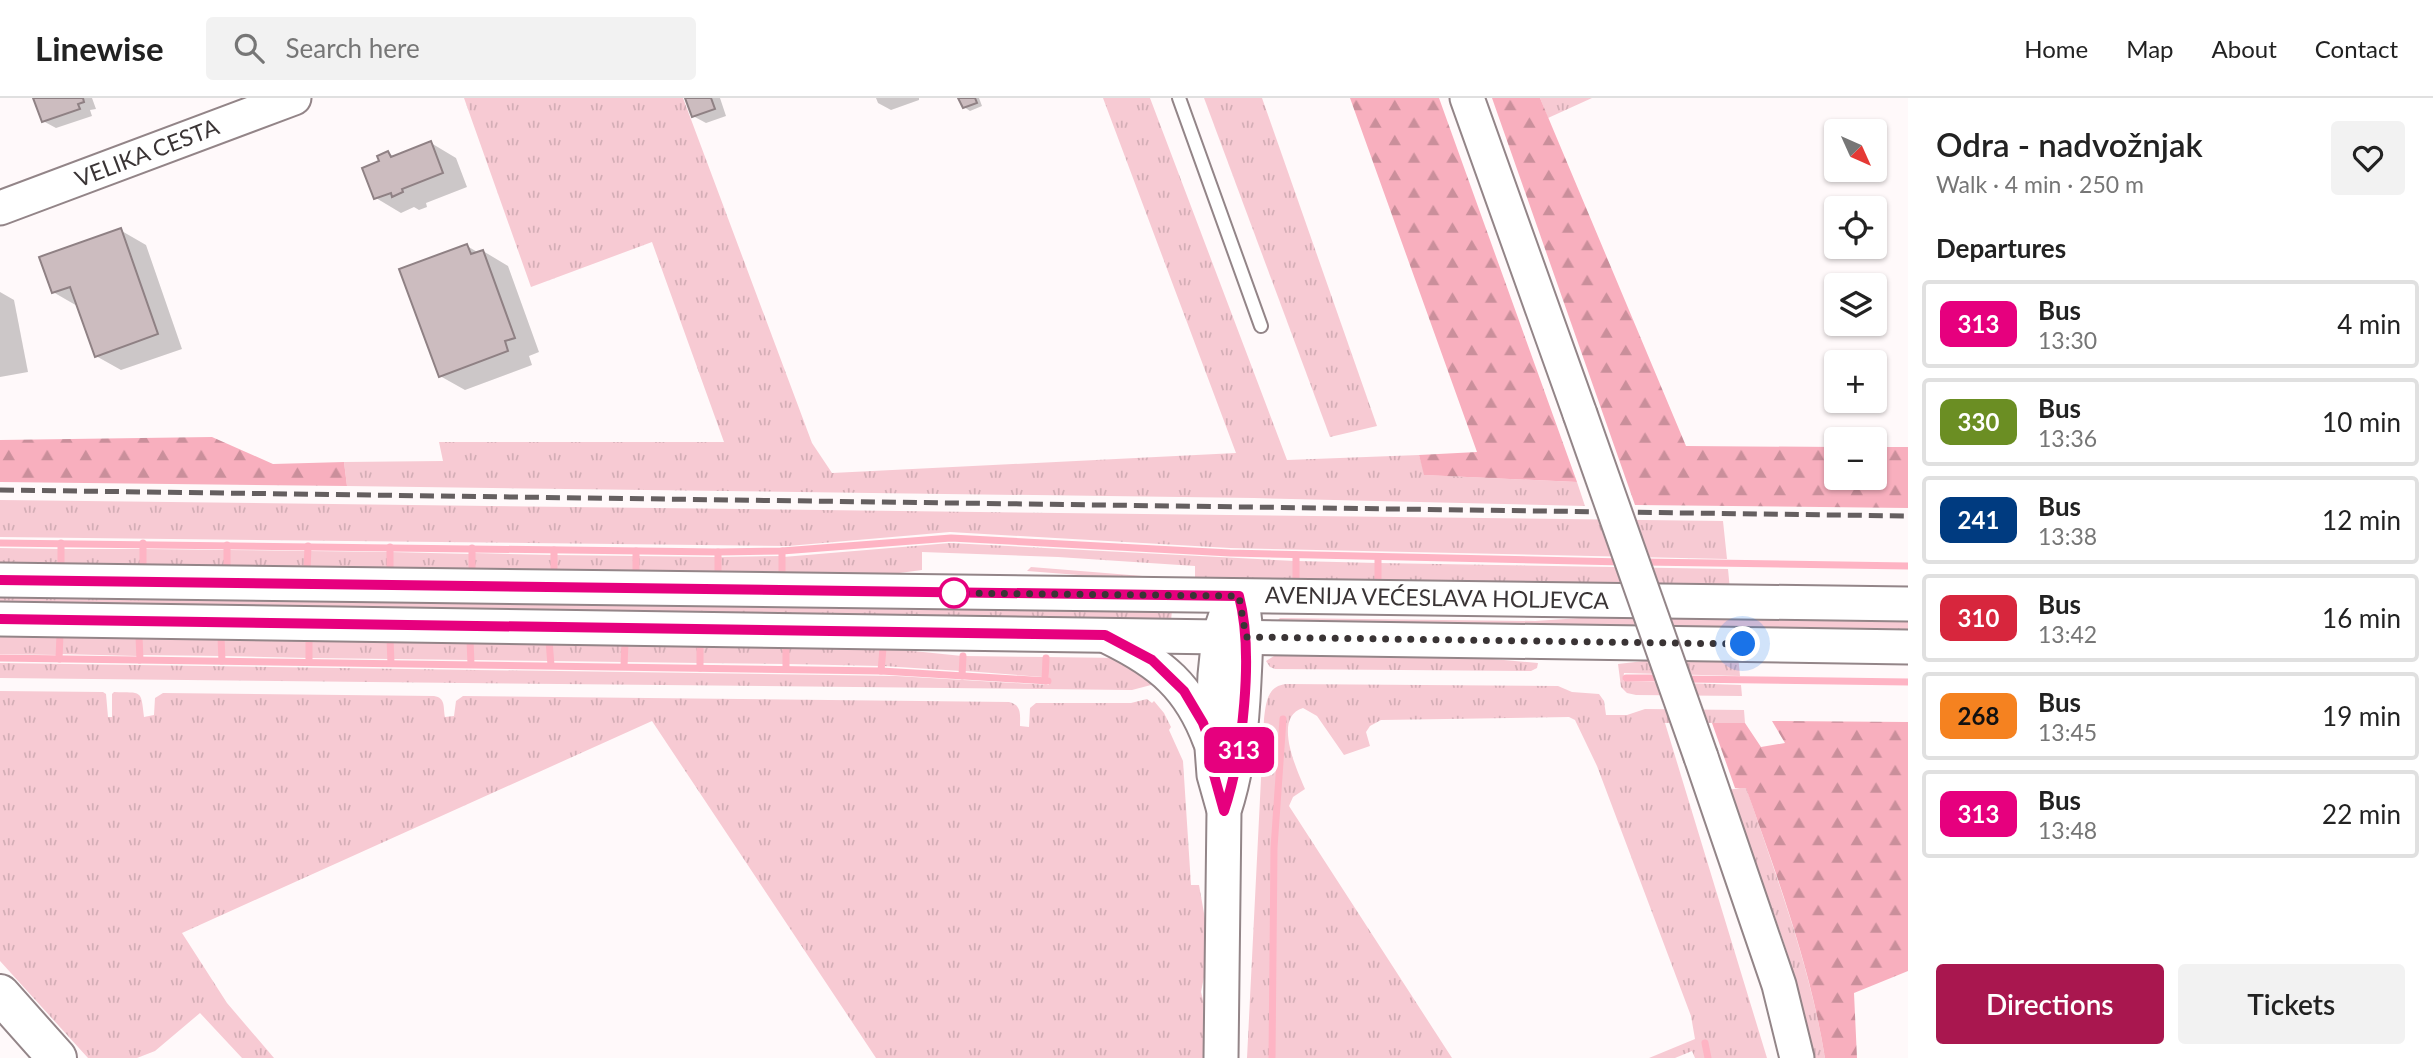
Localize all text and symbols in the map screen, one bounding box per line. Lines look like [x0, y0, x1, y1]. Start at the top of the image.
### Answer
search box [206, 17, 696, 80]
text: Linewise [35, 28, 164, 68]
icon: search [230, 29, 268, 67]
text: Search here [286, 32, 420, 64]
text: Home [2024, 34, 2088, 63]
text: Map [2126, 34, 2174, 63]
text: About [2212, 34, 2277, 63]
text: Contact [2315, 34, 2398, 63]
street label: VELIKA CESTA [71, 112, 223, 192]
north arrow [1824, 119, 1886, 182]
map controls [1824, 119, 1887, 490]
button: heart [2331, 121, 2405, 195]
text: Odra - nadvožnjak [1936, 124, 2203, 164]
text: Walk · 4 min · 250 m [1936, 170, 2144, 198]
button: locate [1824, 196, 1887, 259]
text: Departures [1936, 232, 2066, 264]
button: layers [1824, 273, 1887, 336]
text: Bus [2038, 294, 2081, 326]
text: 4 min [2337, 308, 2401, 340]
text: 313 [1958, 309, 1999, 338]
text: 13:30 [2038, 326, 2097, 354]
button: + [1824, 350, 1887, 413]
text: Bus [2038, 392, 2081, 424]
text: 10 min [2322, 406, 2401, 438]
text: 330 [1958, 407, 1999, 436]
text: 13:36 [2038, 424, 2097, 452]
button: − [1824, 427, 1887, 490]
text: Bus [2038, 490, 2081, 522]
text: 12 min [2322, 504, 2401, 536]
text: 241 [1958, 505, 1999, 534]
text: 13:38 [2038, 522, 2097, 550]
unlabelled marker [939, 578, 969, 608]
street label: AVENIJA VEĆESLAVA HOLJEVCA [1265, 580, 1610, 614]
text: Bus [2038, 588, 2081, 620]
text: 16 min [2322, 602, 2401, 634]
text: 310 [1958, 603, 1999, 632]
text: 13:42 [2038, 620, 2097, 648]
your location [1725, 626, 1760, 661]
text: Bus [2038, 686, 2081, 718]
text: 19 min [2322, 700, 2401, 732]
text: 268 [1958, 701, 1999, 730]
text: 13:45 [2038, 718, 2097, 746]
line badge: 313 [1199, 727, 1279, 773]
text: 313 [1218, 735, 1260, 764]
text: Bus [2038, 784, 2081, 816]
text: 22 min [2322, 798, 2401, 830]
text: 313 [1958, 799, 1999, 828]
text: 13:48 [2038, 816, 2097, 844]
button: Directions [1936, 964, 2164, 1044]
button: Tickets [2178, 964, 2405, 1044]

